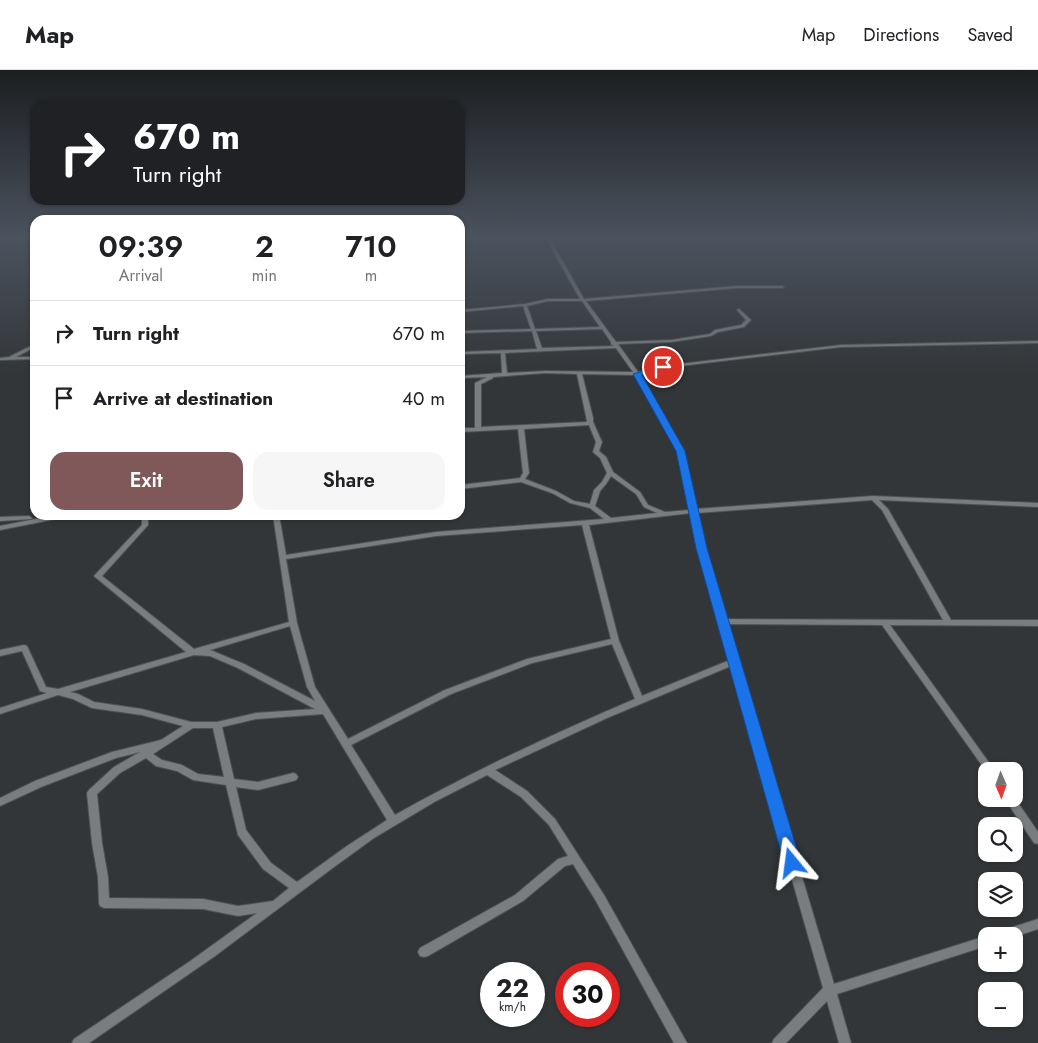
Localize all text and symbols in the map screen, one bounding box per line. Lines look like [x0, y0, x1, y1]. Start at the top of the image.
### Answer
text: Map [25, 17, 74, 52]
text: Map [802, 22, 835, 48]
text: Directions [863, 22, 939, 48]
text: Saved [967, 22, 1013, 48]
text: 670 m [133, 112, 240, 162]
icon: right [50, 120, 115, 185]
text: Turn right [133, 158, 221, 190]
text: 09:39 [98, 225, 183, 268]
text: 2 [255, 225, 274, 268]
text: 710 [345, 225, 397, 268]
text: Arrival [119, 264, 163, 287]
text: min [252, 264, 277, 287]
text: m [365, 264, 377, 287]
icon: right [50, 319, 78, 347]
text: Turn right [93, 320, 179, 347]
text: 670 m [392, 320, 445, 347]
pin [642, 346, 684, 388]
icon: arrive [649, 353, 677, 381]
icon: arrive [50, 384, 78, 412]
text: Arrive at destination [93, 385, 273, 412]
text: 40 m [402, 385, 445, 412]
button: Exit [50, 452, 243, 510]
button: Share [253, 452, 445, 510]
north arrow [978, 762, 1022, 808]
map controls [978, 762, 1023, 1027]
button: search [978, 817, 1023, 862]
position arrow [765, 836, 817, 888]
button: layers [978, 872, 1023, 917]
button: + [978, 927, 1023, 972]
speed limit sign: 30 [555, 962, 620, 1027]
text: 22 [496, 970, 529, 1006]
button: − [978, 982, 1023, 1027]
text: km/h [499, 998, 526, 1016]

